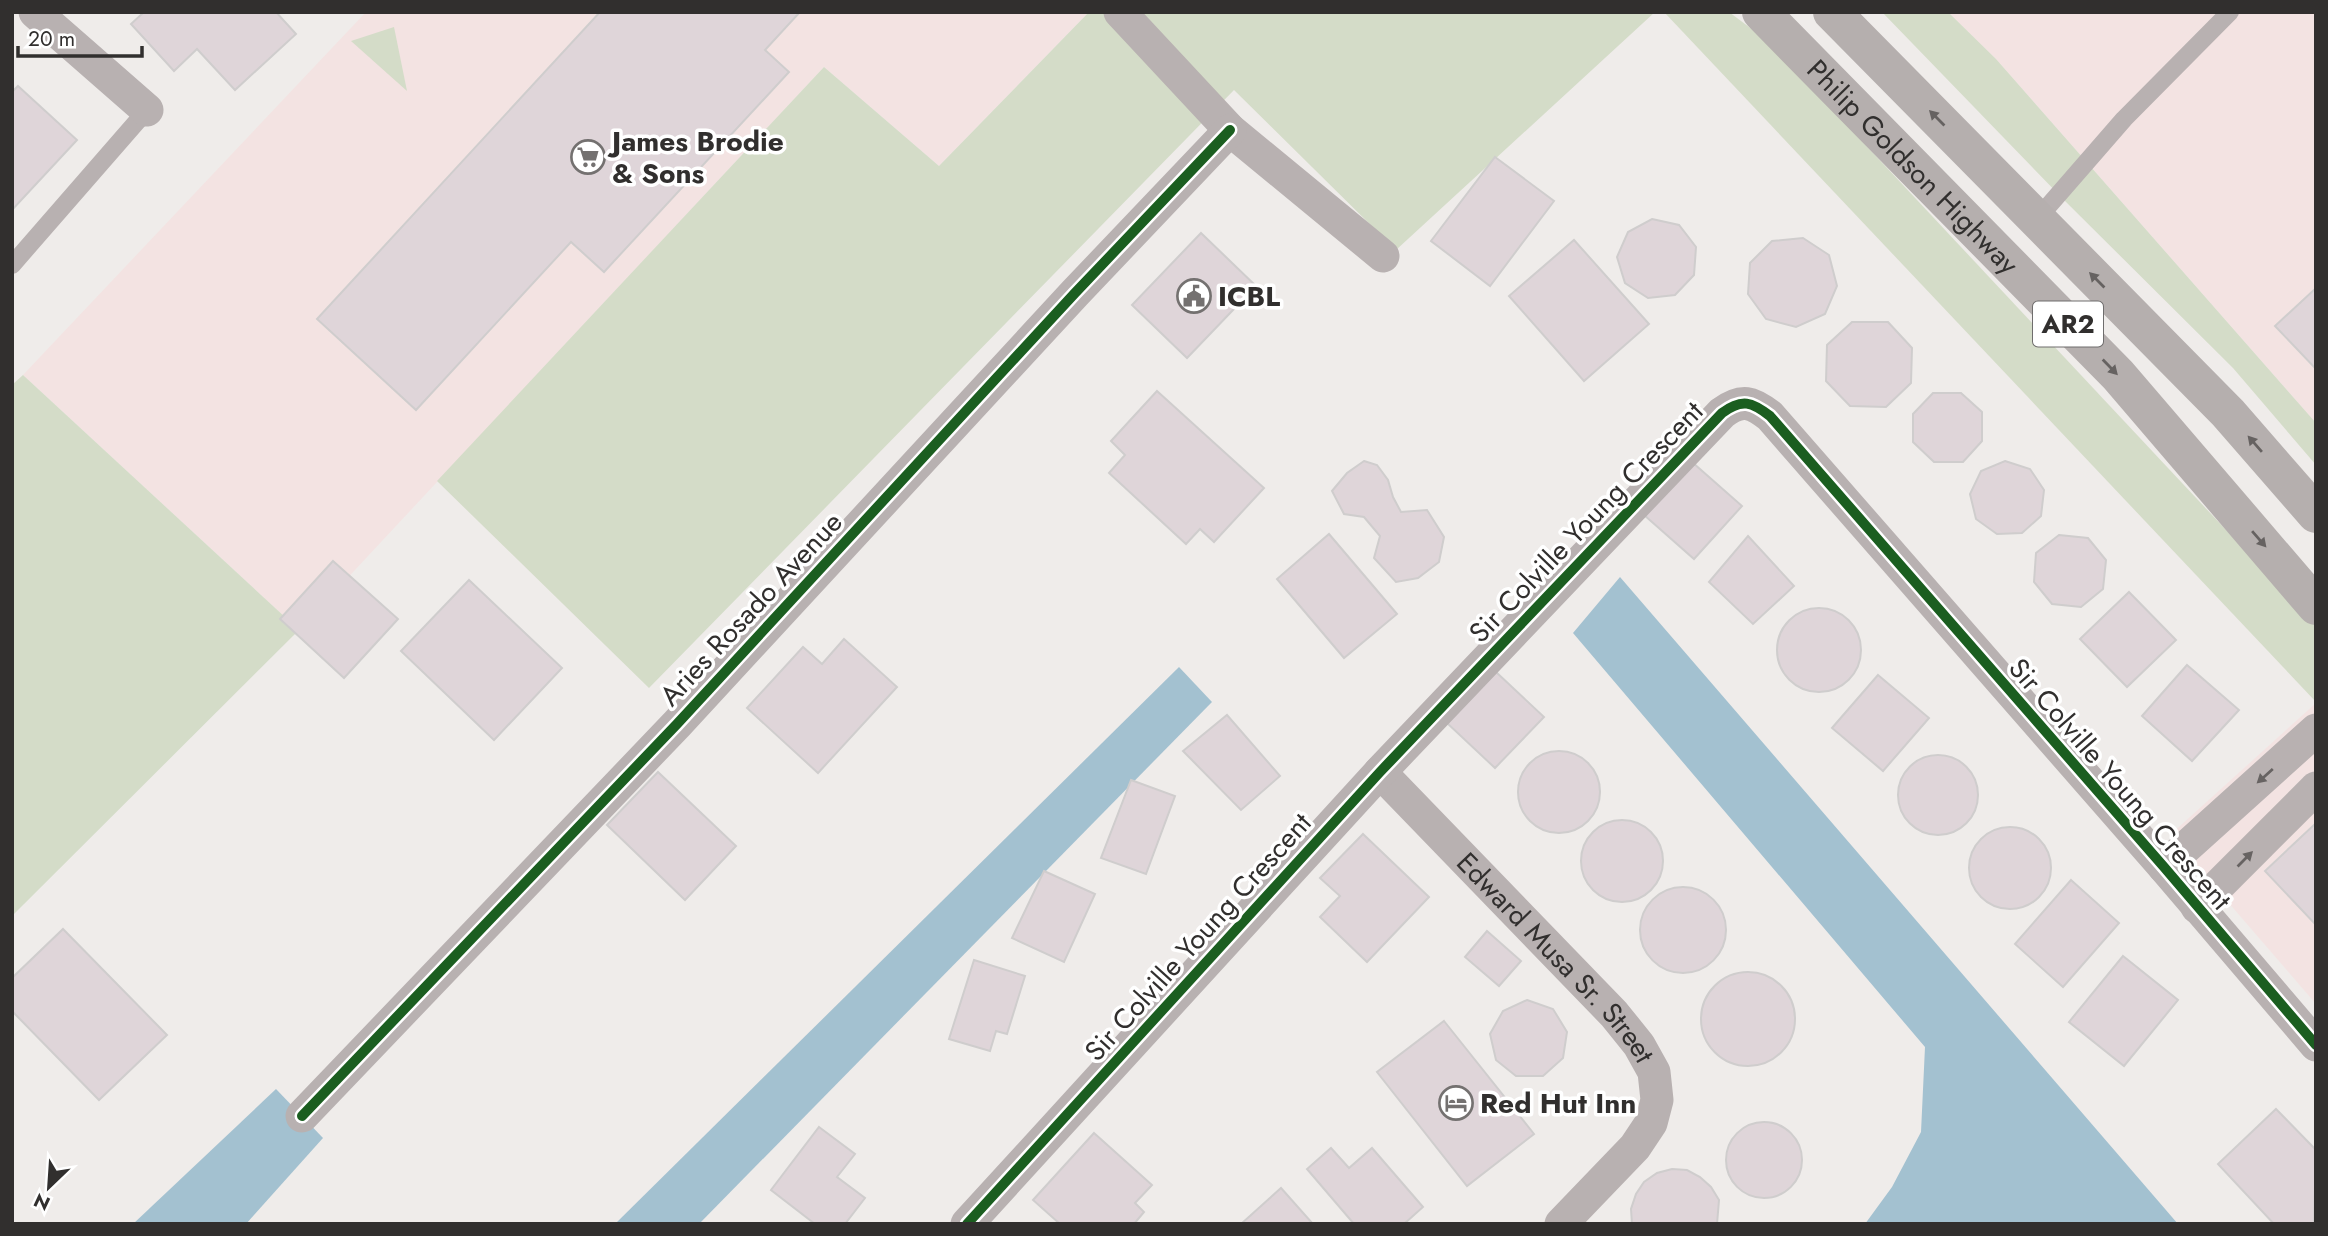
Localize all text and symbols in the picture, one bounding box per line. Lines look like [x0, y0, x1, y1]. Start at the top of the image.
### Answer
scale bar [18, 14, 142, 58]
text: 20 m [28, 24, 75, 54]
street label: Philip Goldson Highway [1798, 50, 2029, 284]
one-way arrow [1929, 110, 1946, 127]
place label: James Brodie & Sons [607, 121, 784, 194]
supermarket icon: James Brodie & Sons [569, 138, 607, 176]
one-way arrow [2089, 272, 2106, 289]
place label: ICBL [1218, 276, 1280, 317]
public building icon: ICBL [1175, 277, 1213, 315]
road number: AR2 [2033, 302, 2103, 346]
one-way arrow [2102, 358, 2118, 375]
street label: Sir Colville Young Crescent [1459, 392, 1713, 652]
one-way arrow [2247, 435, 2263, 453]
street label: Aries Rosado Avenue [650, 503, 852, 715]
one-way arrow [2251, 531, 2266, 548]
street label: Sir Colville Young Crescent [1999, 649, 2241, 919]
one-way arrow [2256, 768, 2274, 784]
street label: Sir Colville Young Crescent [1075, 803, 1321, 1070]
street label: Edward Musa Sr. Street [1447, 843, 1665, 1070]
one-way arrow [2237, 851, 2253, 867]
place label: Red Hut Inn [1480, 1083, 1636, 1124]
hotel icon: Red Hut Inn [1437, 1084, 1475, 1122]
north arrow [14, 1152, 84, 1222]
text: N [29, 1187, 55, 1217]

